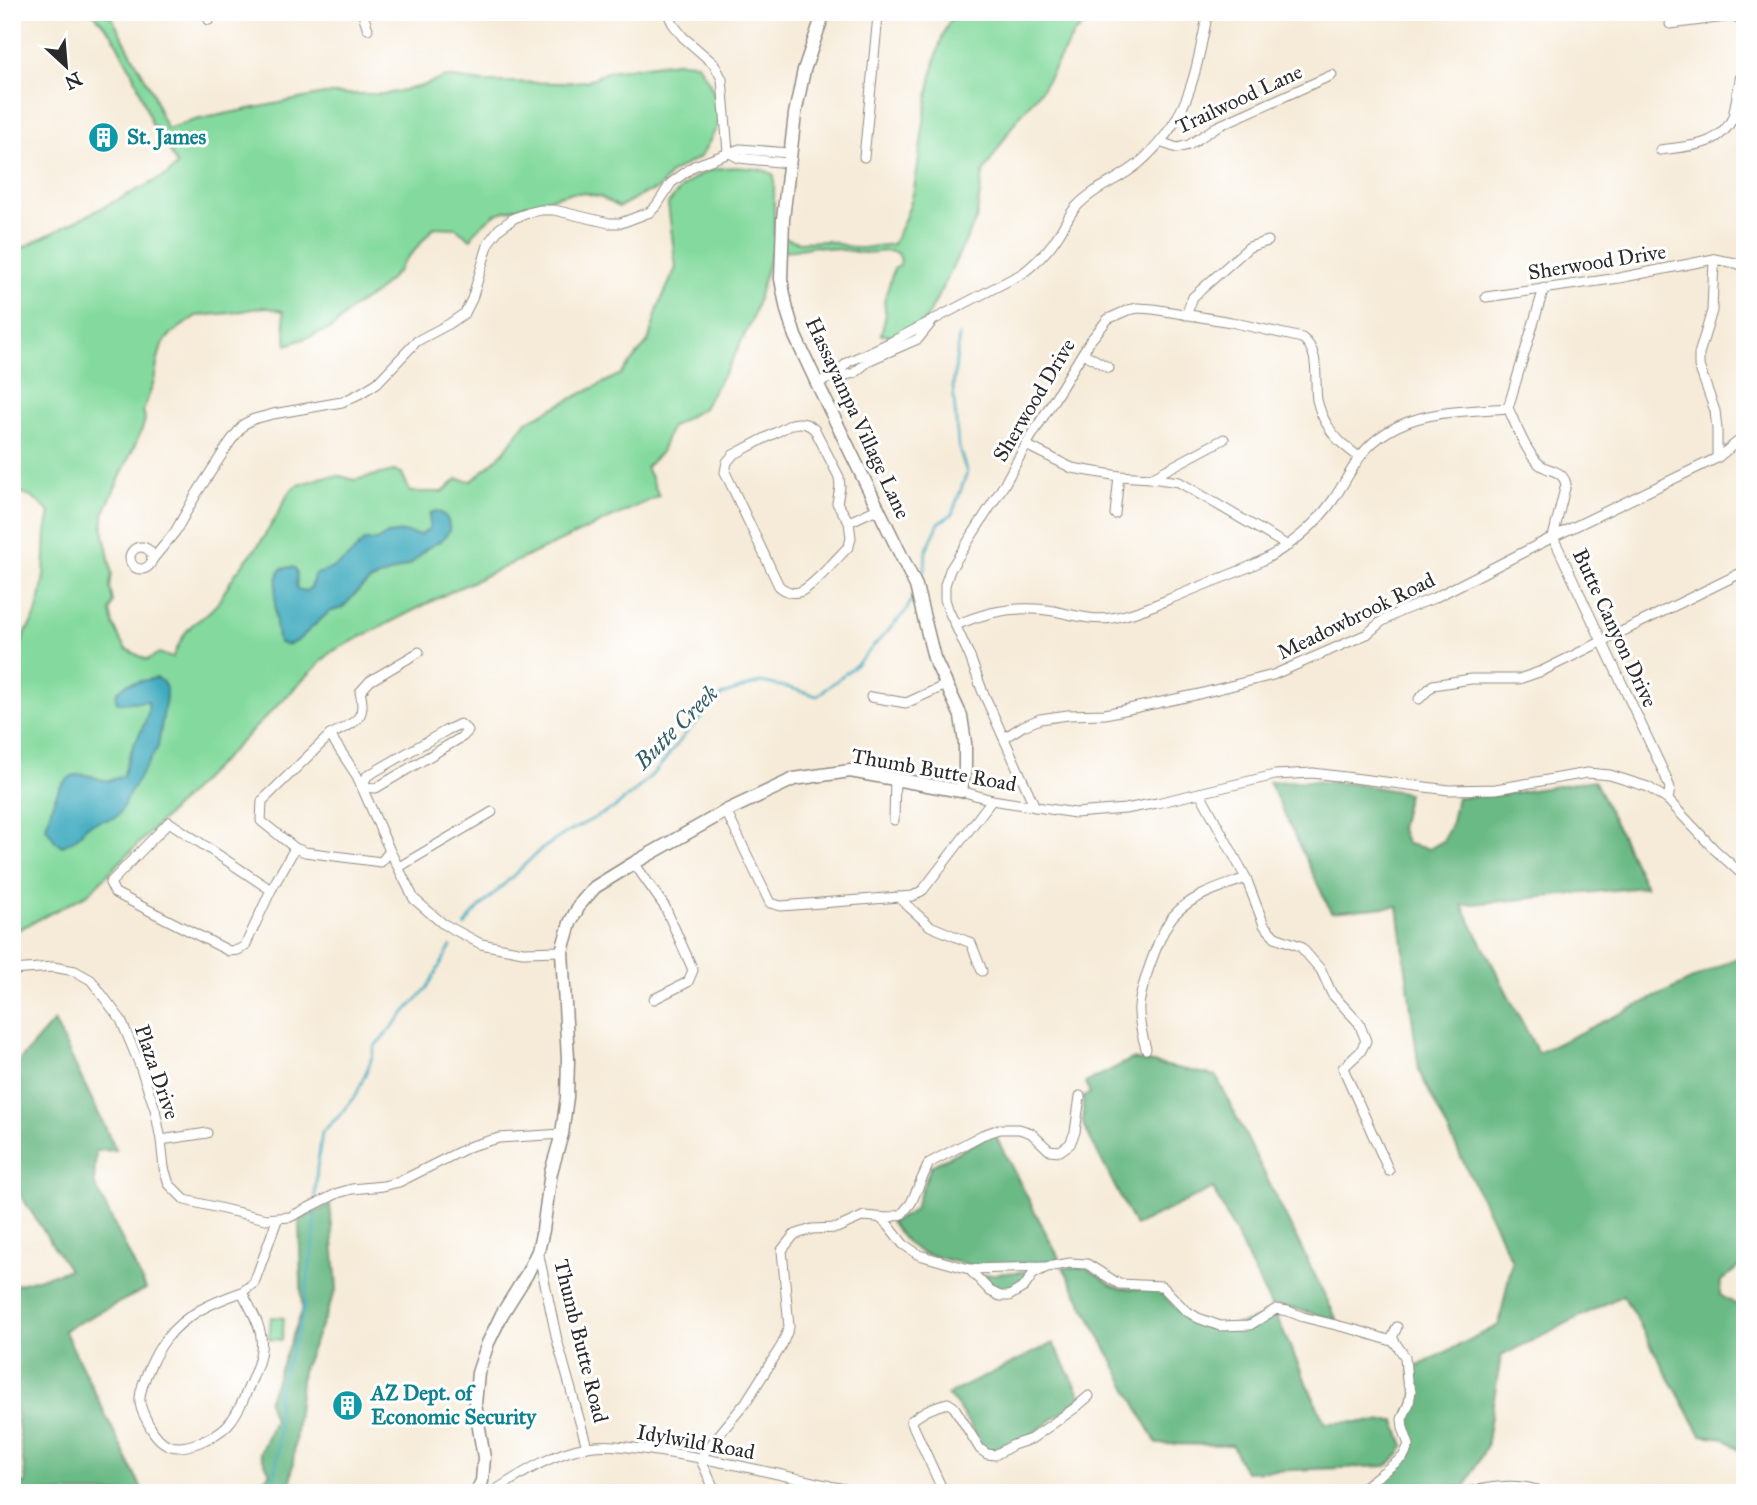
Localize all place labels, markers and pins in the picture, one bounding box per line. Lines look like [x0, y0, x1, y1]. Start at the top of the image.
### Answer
building icon: St. James [87, 120, 121, 154]
place label: St. James [127, 124, 207, 151]
place label: AZ Dept. of Economic Security [369, 1380, 537, 1430]
building icon: AZ Dept. of Economic Security [331, 1388, 365, 1422]

